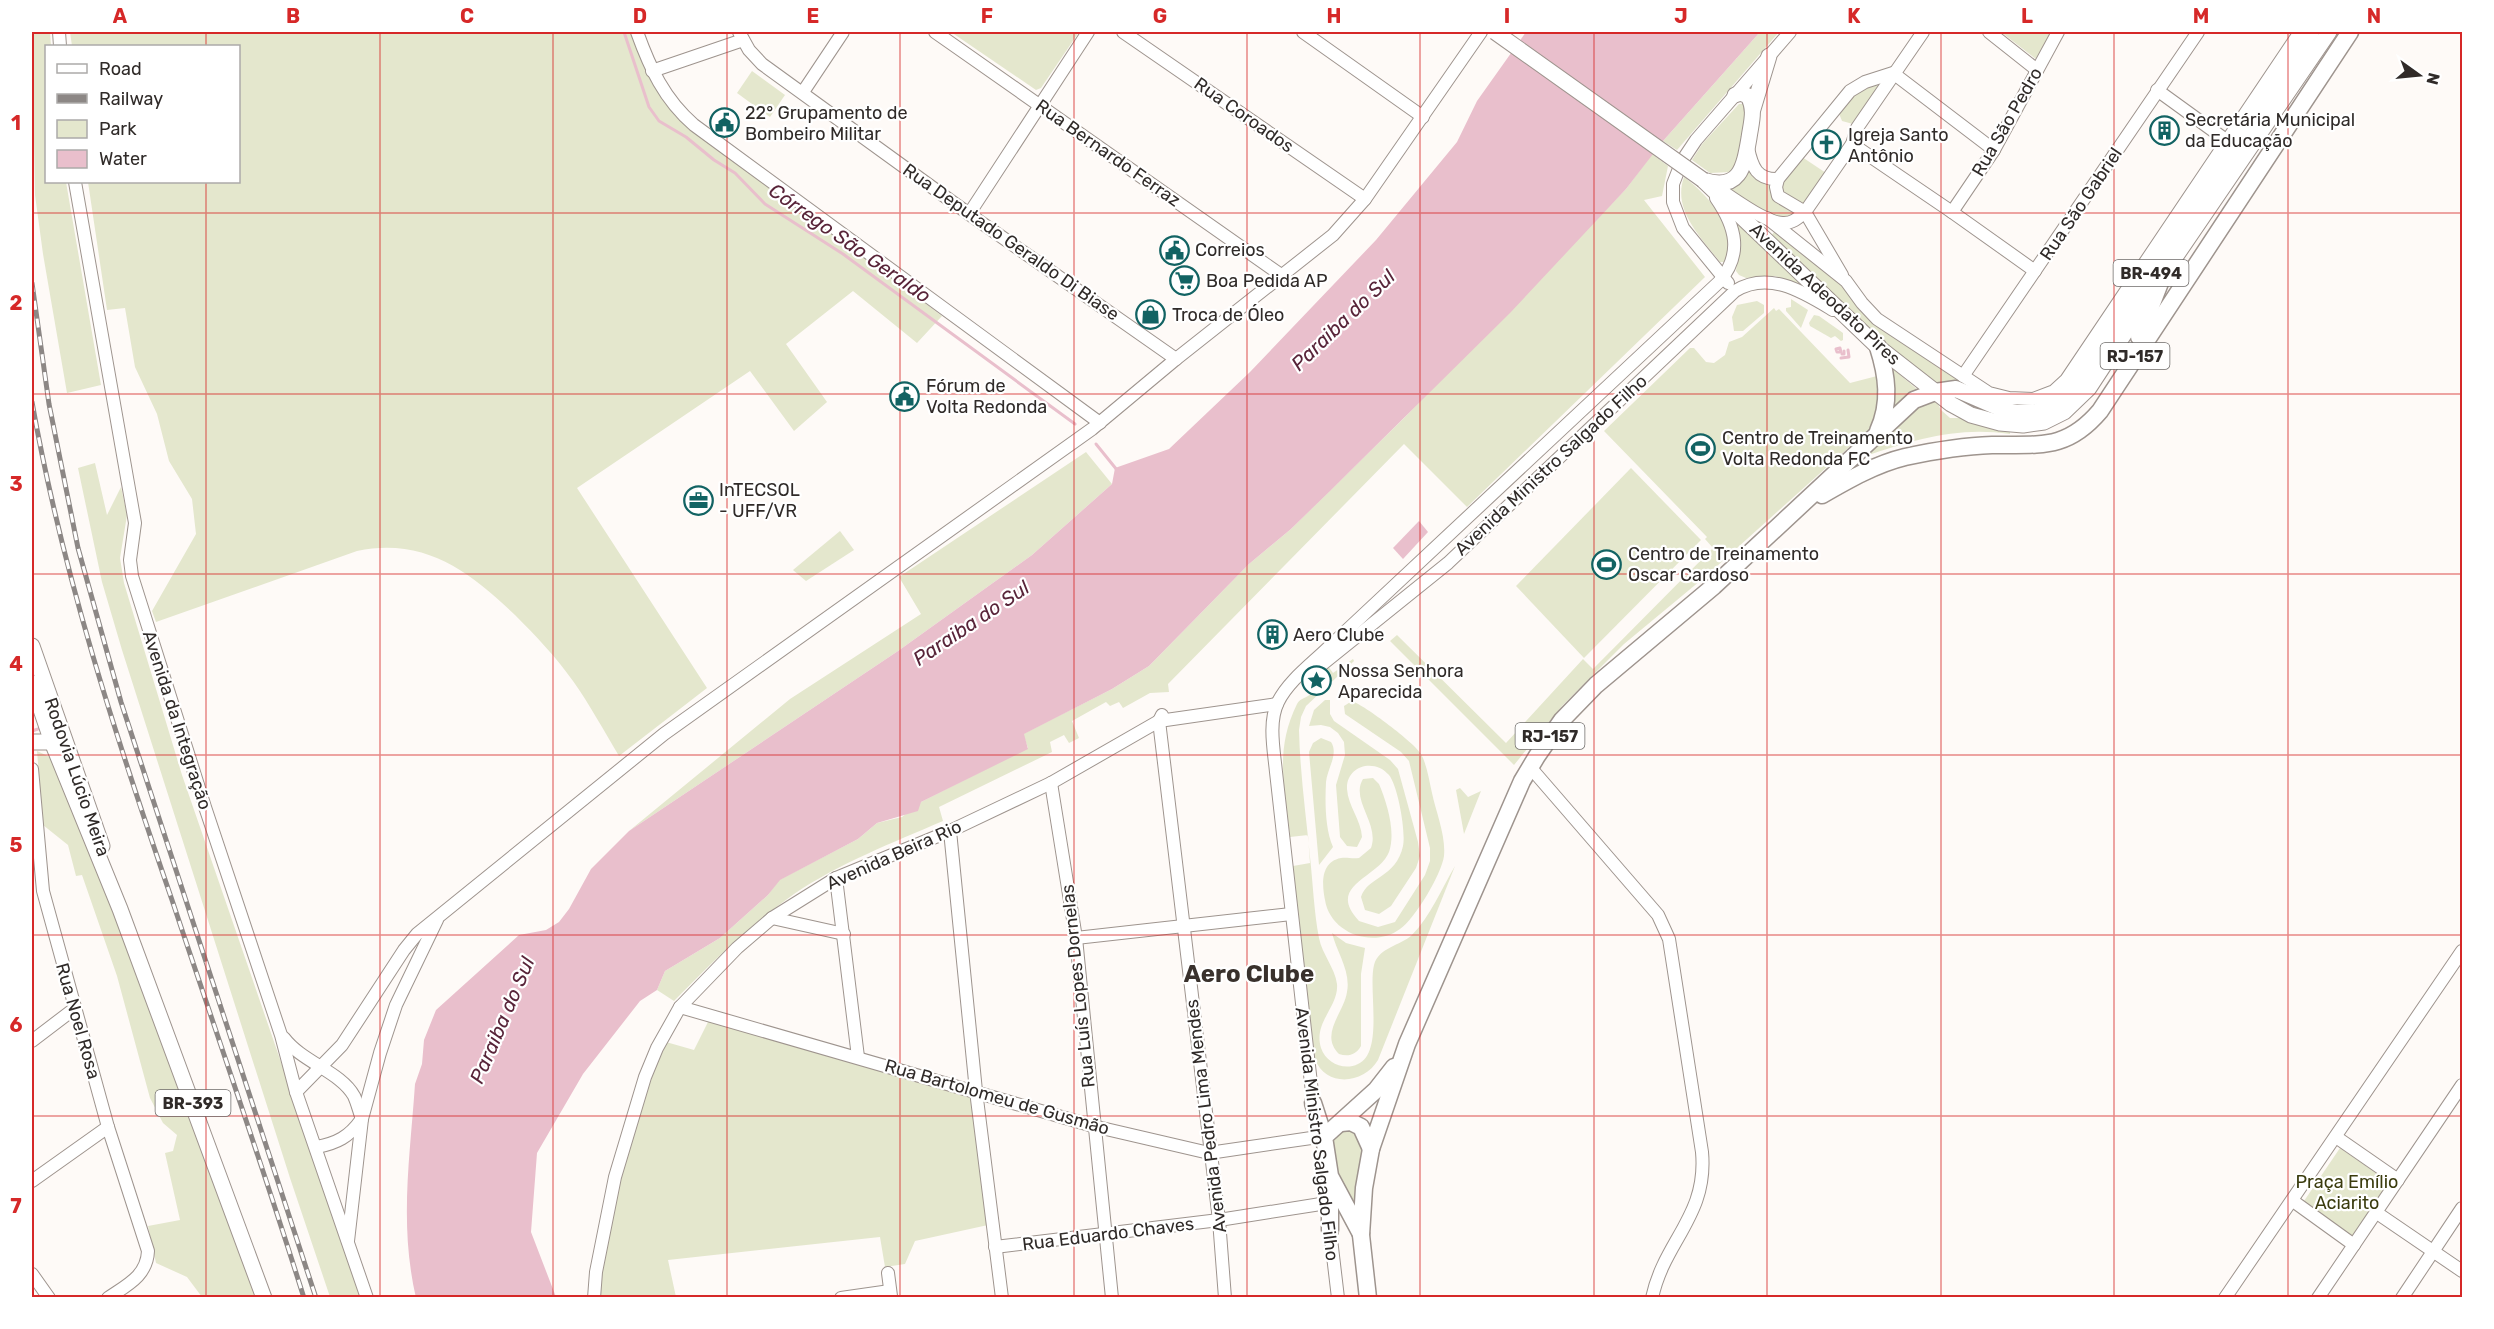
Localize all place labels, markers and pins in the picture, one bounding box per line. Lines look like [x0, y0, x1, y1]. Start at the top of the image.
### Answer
place label: 22° Grupamento de Bombeiro Militar [745, 102, 908, 145]
public building icon: 22° Grupamento de Bombeiro Militar [708, 107, 740, 139]
place label: Secretária Municipal da Educação [2185, 109, 2355, 152]
building icon: Secretária Municipal da Educação [2148, 114, 2180, 146]
place label: Igreja Santo Antônio [1848, 124, 1949, 167]
church icon: Igreja Santo Antônio [1811, 129, 1843, 161]
public building icon: Correios [1158, 234, 1190, 266]
place label: Correios [1195, 239, 1265, 261]
supermarket icon: Boa Pedida AP [1169, 265, 1201, 297]
place label: Boa Pedida AP [1206, 270, 1327, 292]
shop icon: Troca de Óleo [1135, 299, 1167, 331]
place label: Troca de Óleo [1172, 304, 1284, 326]
place label: Fórum de Volta Redonda [926, 375, 1047, 418]
public building icon: Fórum de Volta Redonda [889, 380, 921, 412]
place label: Centro de Treinamento Volta Redonda FC [1722, 427, 1913, 470]
sports icon: Centro de Treinamento Volta Redonda FC [1685, 432, 1717, 464]
place label: InTECSOL - UFF/VR [719, 479, 800, 522]
office icon: InTECSOL - UFF/VR [682, 484, 714, 516]
place label: Centro de Treinamento Oscar Cardoso [1628, 543, 1819, 586]
sports icon: Centro de Treinamento Oscar Cardoso [1591, 548, 1623, 580]
building icon: Aero Clube [1256, 619, 1288, 651]
place label: Aero Clube [1293, 624, 1384, 646]
place label: Nossa Senhora Aparecida [1338, 660, 1464, 703]
place icon: Nossa Senhora Aparecida [1301, 665, 1333, 697]

